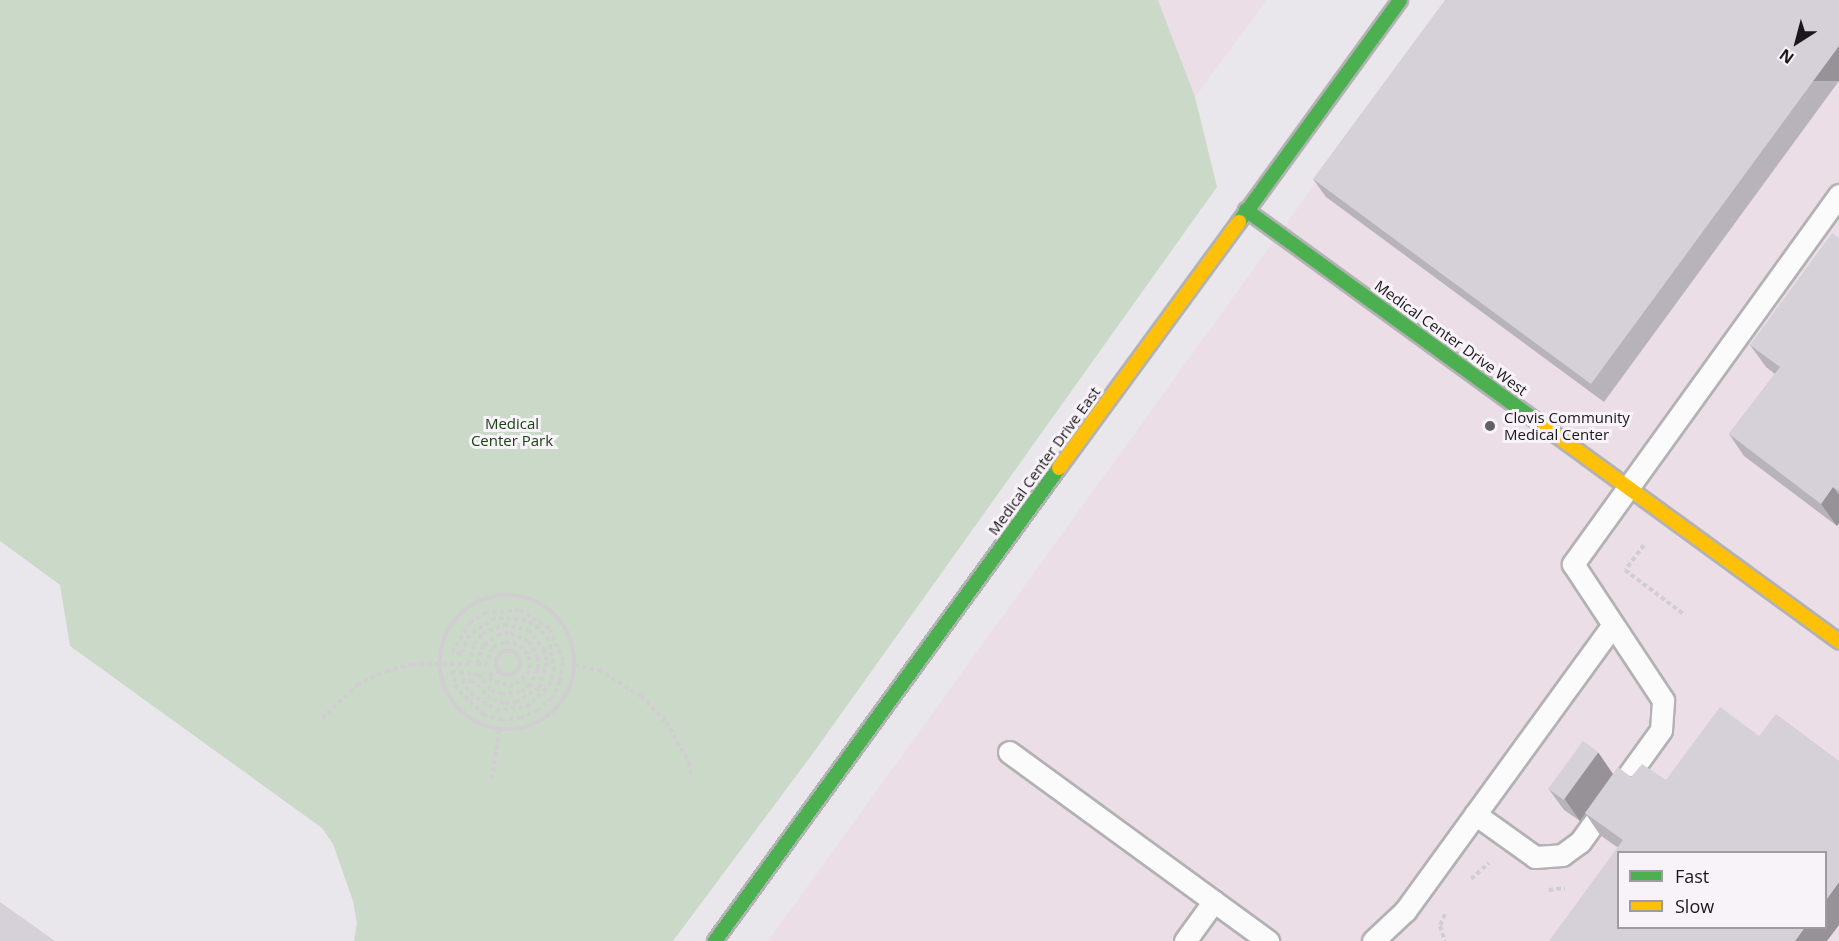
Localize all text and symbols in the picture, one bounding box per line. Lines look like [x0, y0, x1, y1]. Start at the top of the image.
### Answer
north arrow [1767, 12, 1827, 72]
text: N [1775, 44, 1798, 69]
street label: Medical Center Drive West [1371, 277, 1531, 399]
street label: Medical Center Drive East [984, 383, 1104, 539]
place label: Clovis Community Medical Center [1504, 408, 1630, 443]
park label: Medical Center Park [471, 414, 553, 449]
marker: Clovis Community Medical Center [1481, 417, 1499, 435]
legend [1617, 851, 1827, 929]
text: Fast [1675, 864, 1709, 888]
text: Slow [1675, 894, 1714, 918]

